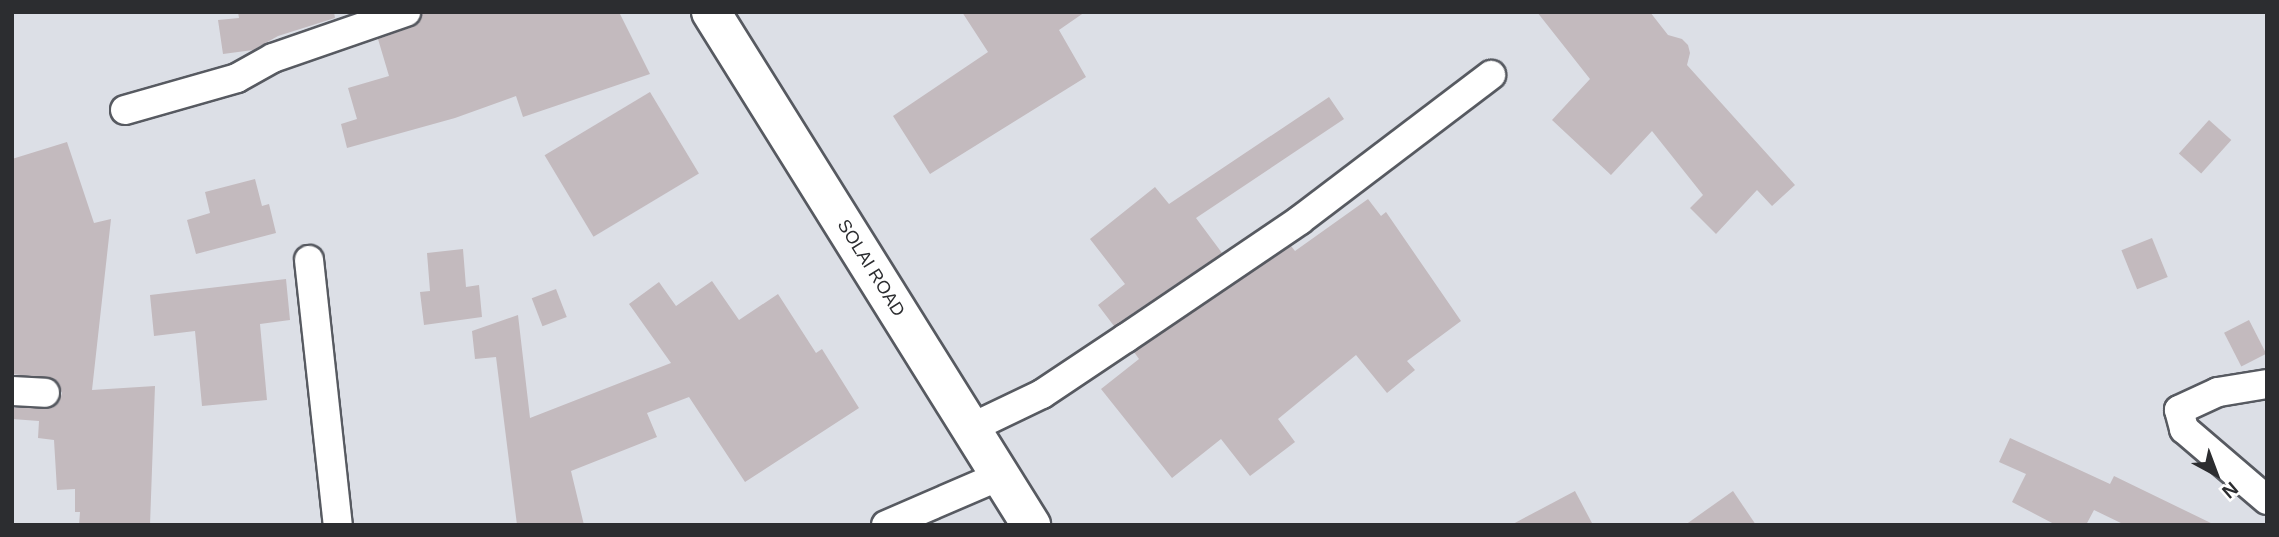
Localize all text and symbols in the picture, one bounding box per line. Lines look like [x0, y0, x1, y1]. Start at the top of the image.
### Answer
street label: SOLAI ROAD [833, 216, 909, 320]
north arrow [2181, 439, 2251, 509]
text: N [2218, 478, 2242, 503]

